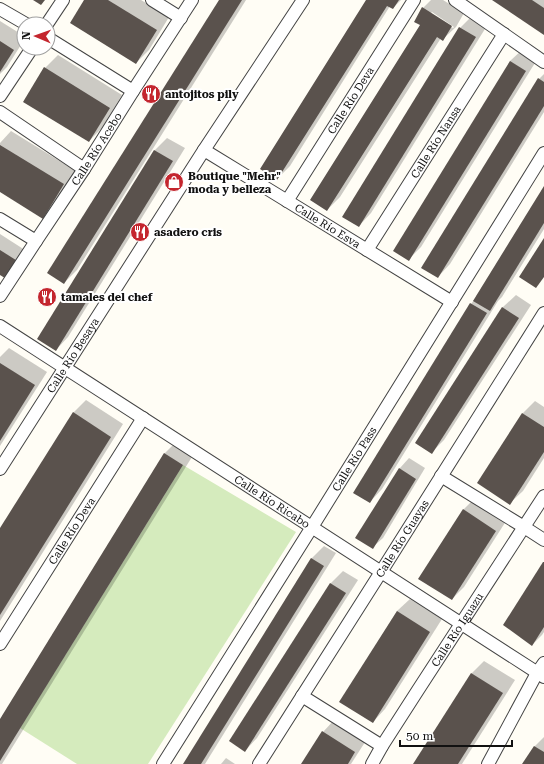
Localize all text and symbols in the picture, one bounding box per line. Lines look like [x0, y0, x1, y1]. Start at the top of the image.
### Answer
north arrow [16, 16, 56, 56]
text: N [20, 31, 33, 40]
street label: Calle Río Deva [325, 65, 377, 137]
restaurant icon: antojitos pily [140, 83, 162, 105]
place label: antojitos pily [165, 88, 239, 101]
street label: Calle Río Nansa [408, 104, 464, 181]
street label: Calle Río Acebo [69, 110, 125, 188]
place label: Boutique "Mehr" moda y belleza [188, 170, 281, 196]
shop icon: Boutique "Mehr" moda y belleza [163, 171, 185, 193]
street label: Calle Río Esva [292, 201, 363, 251]
restaurant icon: asadero cris [129, 221, 151, 243]
place label: asadero cris [154, 226, 222, 239]
restaurant icon: tamales del chef [36, 286, 58, 308]
place label: tamales del chef [61, 291, 153, 304]
street label: Calle Río Besaya [44, 315, 102, 396]
street label: Calle Río Pass [330, 425, 379, 494]
street label: Calle Río Ricabo [232, 473, 312, 531]
street label: Calle Río Deva [46, 495, 98, 567]
street label: Calle Río Guayas [373, 498, 432, 580]
street label: Calle Río Iguazu [429, 591, 486, 669]
scale bar [400, 722, 512, 748]
text: 50 m [406, 729, 433, 743]

